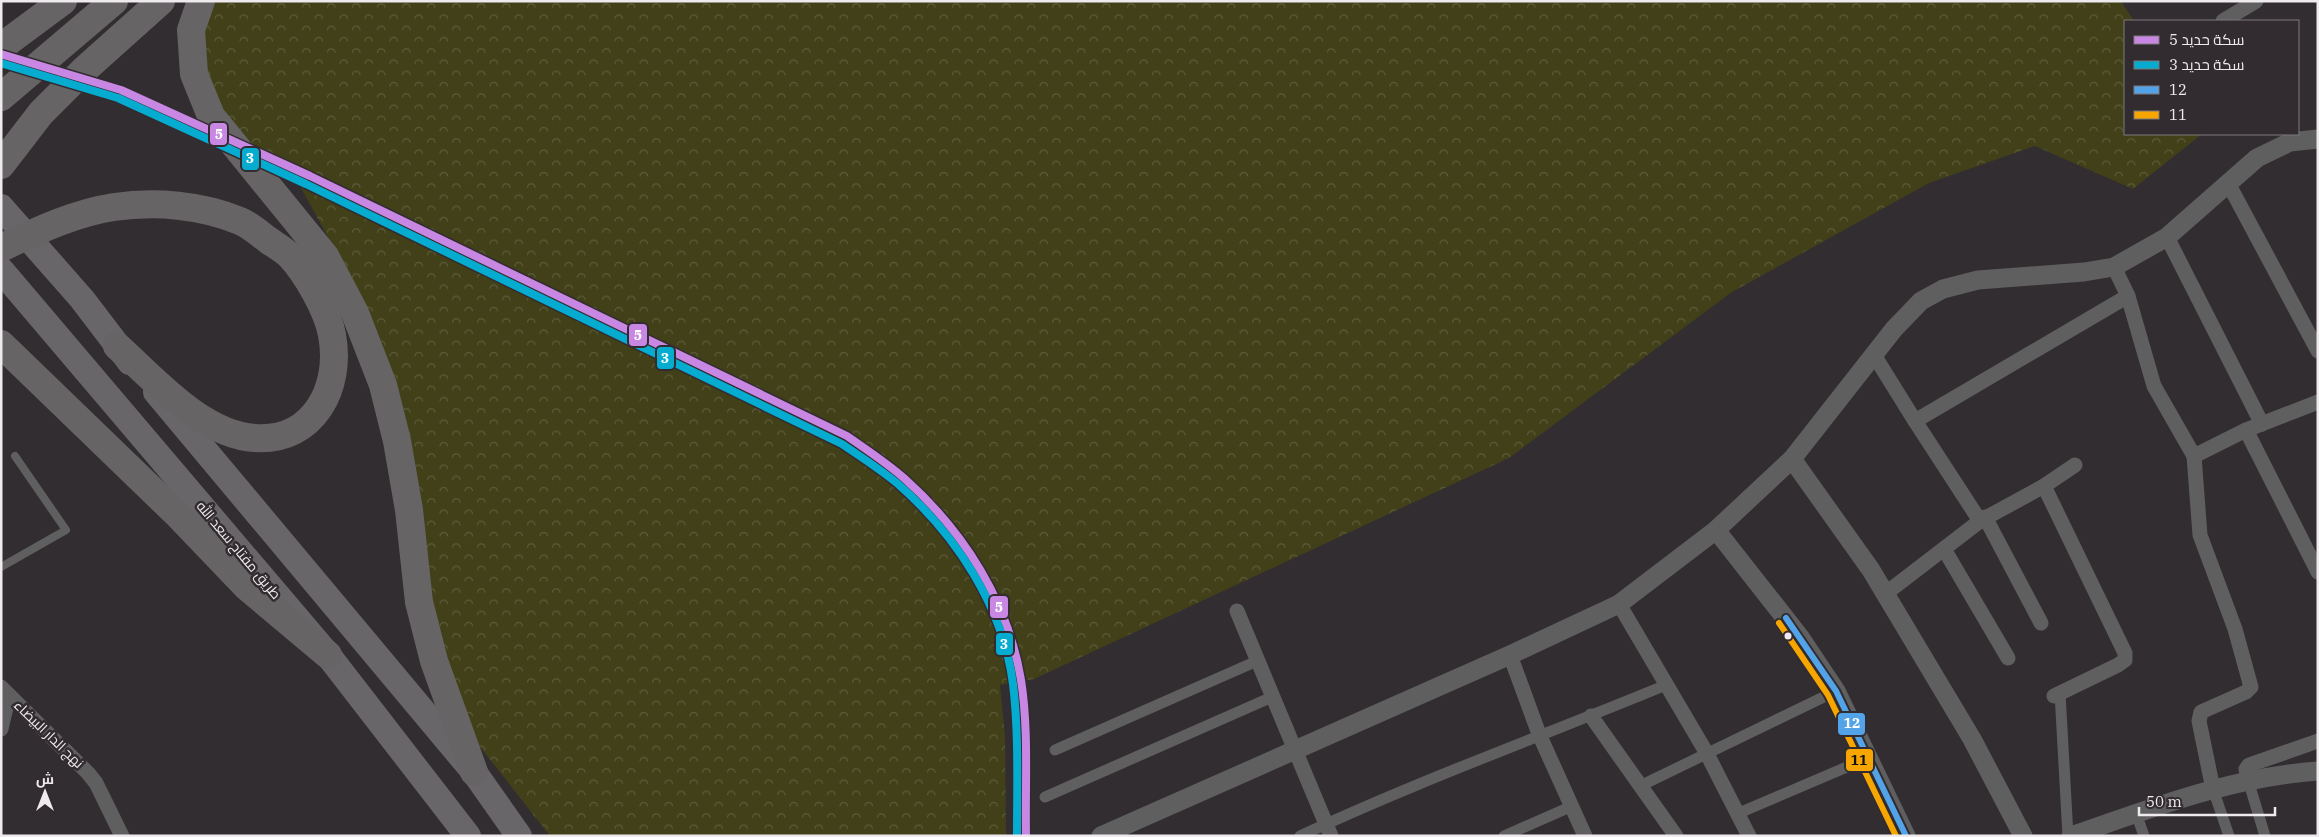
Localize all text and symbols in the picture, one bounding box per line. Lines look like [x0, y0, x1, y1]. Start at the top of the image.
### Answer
legend [2124, 20, 2299, 135]
text: سكة حديد 5 [2169, 30, 2244, 49]
text: سكة حديد 3 [2169, 55, 2244, 74]
text: 12 [2169, 80, 2187, 99]
text: 11 [2169, 105, 2187, 124]
line badge: 5 [209, 122, 228, 146]
text: 5 [215, 125, 223, 143]
line badge: 3 [241, 147, 260, 171]
text: 3 [246, 149, 254, 167]
line badge: 5 [628, 323, 648, 347]
text: 5 [634, 326, 642, 344]
line badge: 3 [656, 346, 675, 370]
text: 3 [661, 349, 669, 367]
street label: طريق مفتاح سعد الله [193, 497, 285, 603]
line badge: 5 [989, 595, 1009, 619]
text: 5 [995, 598, 1003, 616]
unlabelled marker [1783, 631, 1793, 641]
line badge: 3 [995, 632, 1014, 656]
text: 3 [1000, 635, 1008, 653]
street label: نهج الدار البيضاء [10, 696, 88, 772]
line badge: 12 [1837, 712, 1866, 736]
text: 12 [1844, 714, 1860, 732]
line badge: 11 [1845, 748, 1874, 772]
text: 11 [1851, 751, 1867, 769]
north arrow [20, 767, 70, 817]
text: ش [36, 770, 54, 788]
scale bar [2139, 784, 2275, 816]
text: 50 m [2146, 792, 2182, 811]

